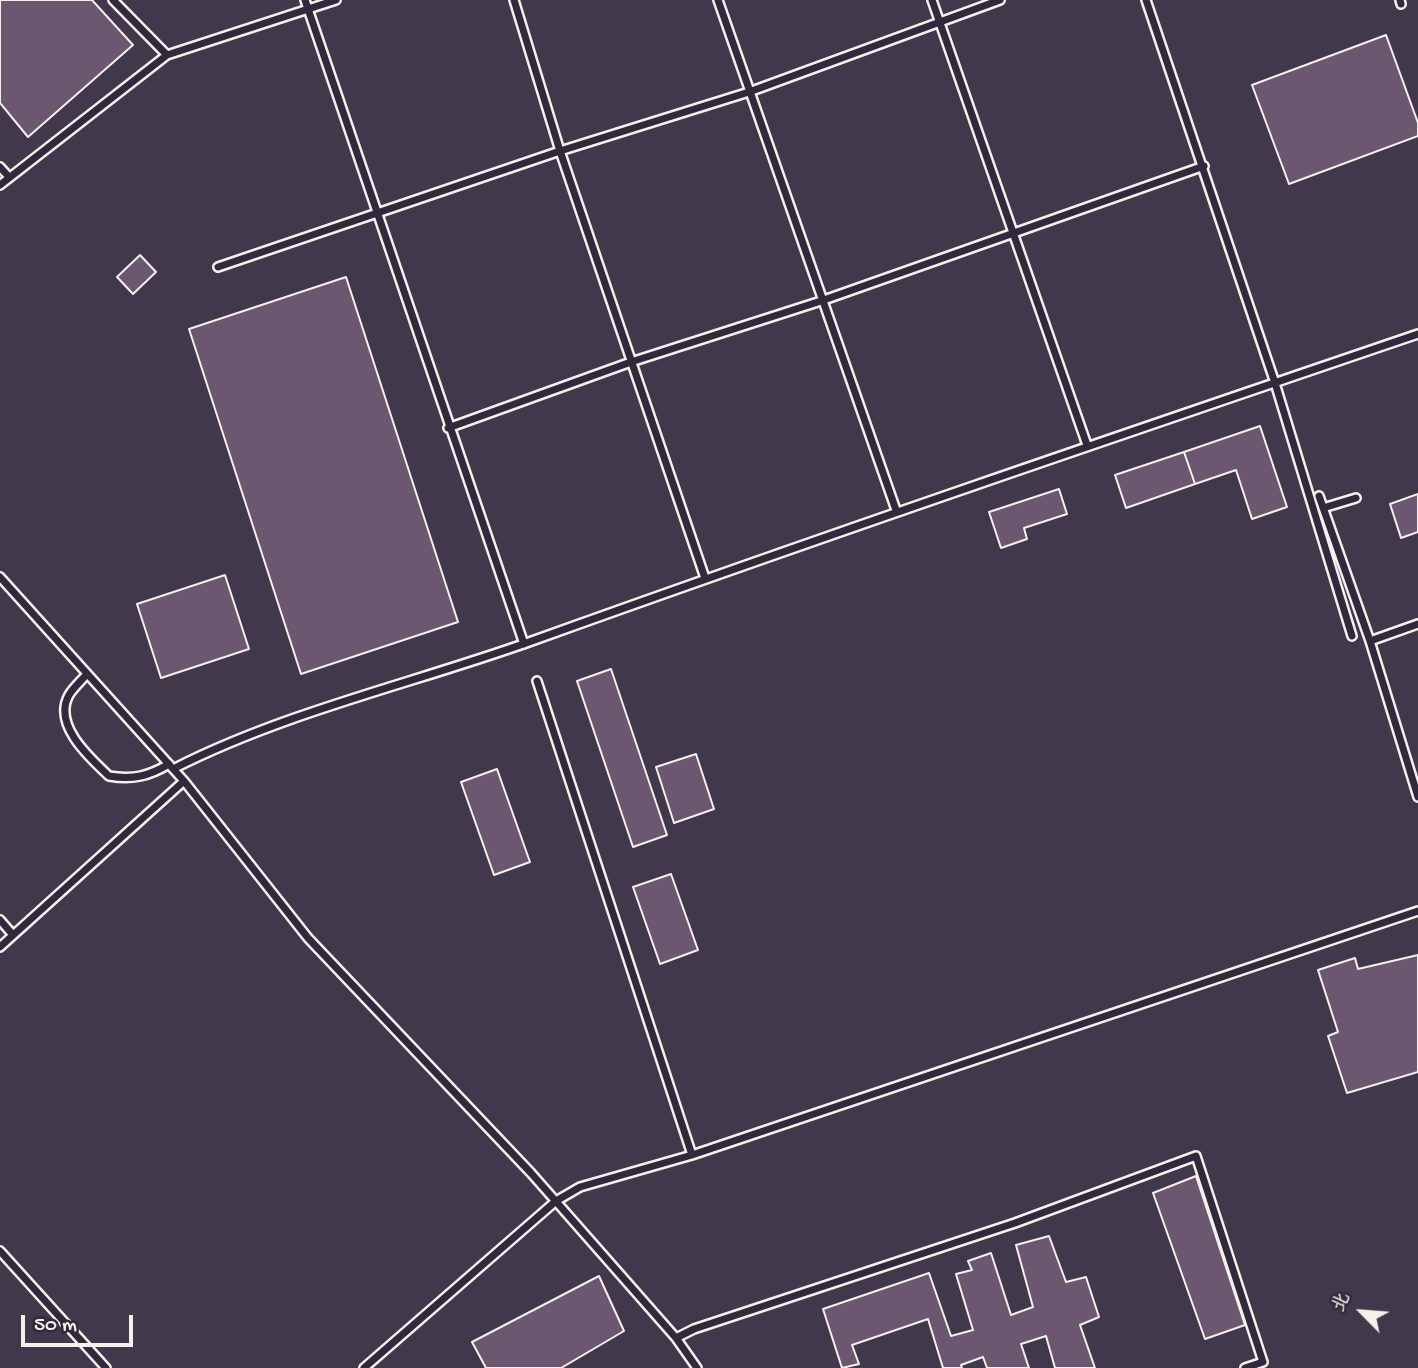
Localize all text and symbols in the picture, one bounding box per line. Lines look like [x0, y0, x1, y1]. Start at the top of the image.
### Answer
north arrow [1327, 1277, 1397, 1347]
text: 北 [1328, 1289, 1357, 1316]
scale bar [24, 1302, 136, 1346]
text: 50 m [34, 1314, 77, 1339]

